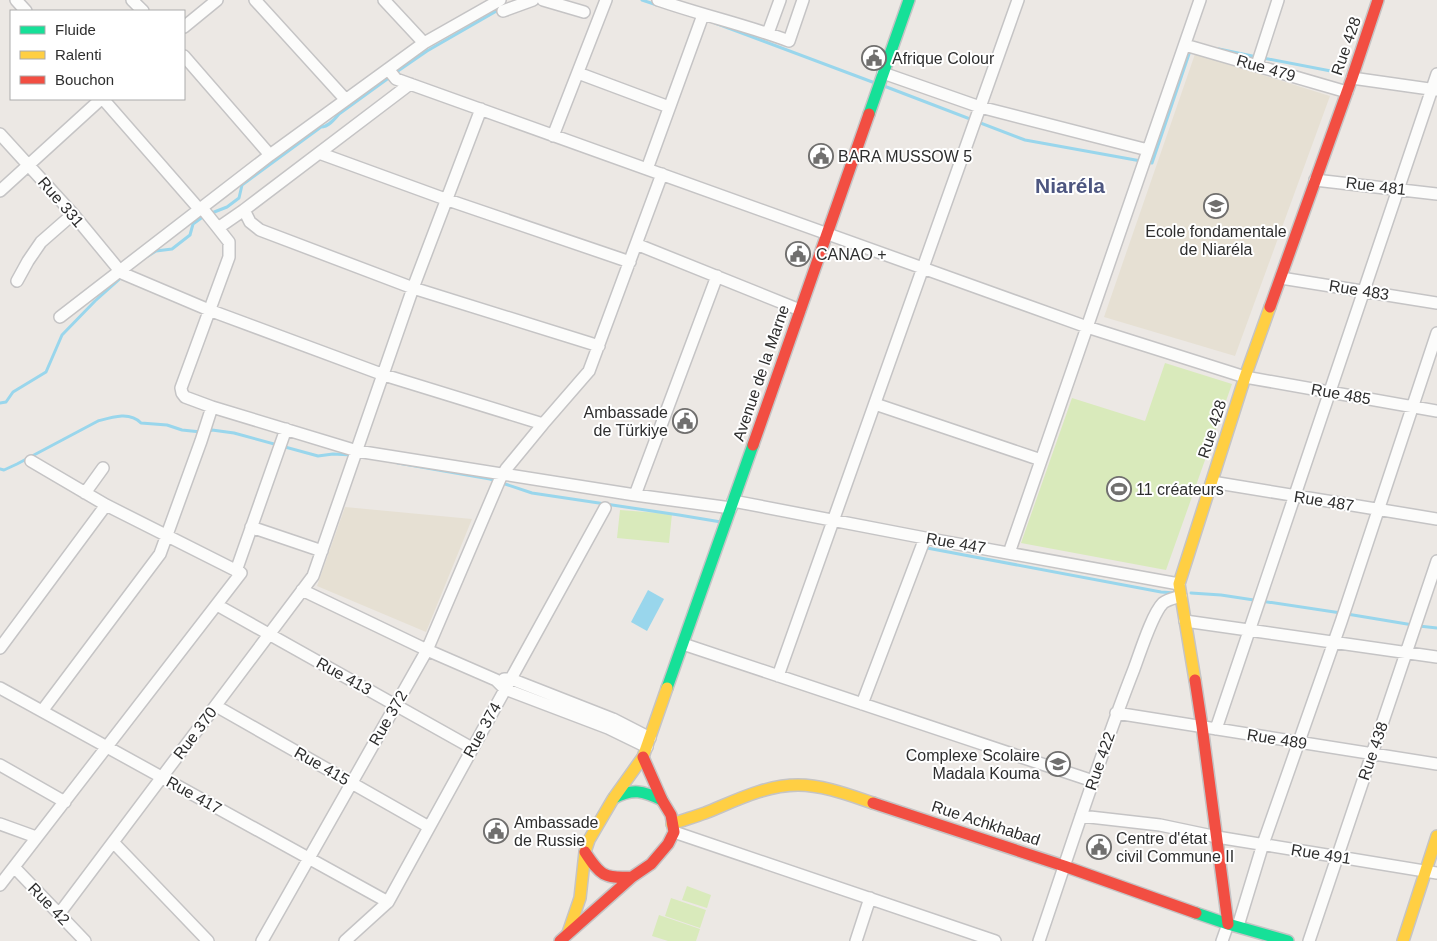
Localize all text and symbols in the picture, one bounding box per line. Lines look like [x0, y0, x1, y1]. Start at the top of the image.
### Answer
legend [10, 10, 185, 100]
street label: Rue 428 [1328, 15, 1364, 77]
text: Fluide [55, 21, 96, 38]
public building icon: Afrique Colour [861, 45, 887, 71]
text: Ralenti [55, 46, 102, 63]
place label: Afrique Colour [892, 50, 995, 67]
street label: Rue 479 [1235, 51, 1298, 85]
text: Bouchon [55, 71, 114, 88]
public building icon: BARA MUSSOW 5 [808, 143, 834, 169]
place label: BARA MUSSOW 5 [838, 148, 972, 165]
street label: Rue 331 [35, 174, 87, 230]
district label: Niaréla [1035, 174, 1105, 197]
street label: Rue 481 [1345, 174, 1407, 198]
school or university icon: Ecole fondamentale de Niaréla [1203, 193, 1229, 219]
place label: Ecole fondamentale de Niaréla [1145, 223, 1287, 258]
public building icon: CANAO + [785, 241, 811, 267]
place label: CANAO + [816, 246, 887, 263]
street label: Rue 483 [1328, 277, 1390, 303]
street label: Avenue de la Marne [730, 303, 792, 443]
street label: Rue 485 [1310, 380, 1372, 408]
street label: Rue 428 [1195, 398, 1229, 460]
place label: Ambassade de Türkiye [584, 404, 668, 439]
public building icon: Ambassade de Türkiye [672, 408, 698, 434]
sports icon: 11 créateurs [1106, 476, 1132, 502]
place label: 11 créateurs [1136, 481, 1224, 498]
street label: Rue 487 [1293, 488, 1355, 514]
street label: Rue 447 [925, 529, 987, 557]
street label: Rue 413 [313, 654, 375, 698]
street label: Rue 372 [366, 687, 411, 748]
street label: Rue 374 [460, 699, 504, 761]
street label: Rue 370 [170, 704, 220, 762]
street label: Rue 438 [1355, 720, 1391, 782]
street label: Rue 489 [1246, 726, 1308, 752]
street label: Rue 422 [1082, 730, 1118, 792]
street label: Rue 415 [292, 744, 353, 789]
place label: Complexe Scolaire Madala Kouma [906, 747, 1040, 782]
school or university icon: Complexe Scolaire Madala Kouma [1045, 751, 1071, 777]
street label: Rue 417 [163, 773, 225, 817]
street label: Rue Achkhabad [930, 797, 1042, 849]
place label: Ambassade de Russie [514, 814, 599, 849]
public building icon: Ambassade de Russie [483, 818, 509, 844]
place label: Centre d'état civil Commune II [1116, 830, 1234, 865]
public building icon: Centre d'état civil Commune II [1086, 834, 1112, 860]
street label: Rue 491 [1290, 841, 1352, 867]
street label: Rue 42 [25, 880, 73, 929]

